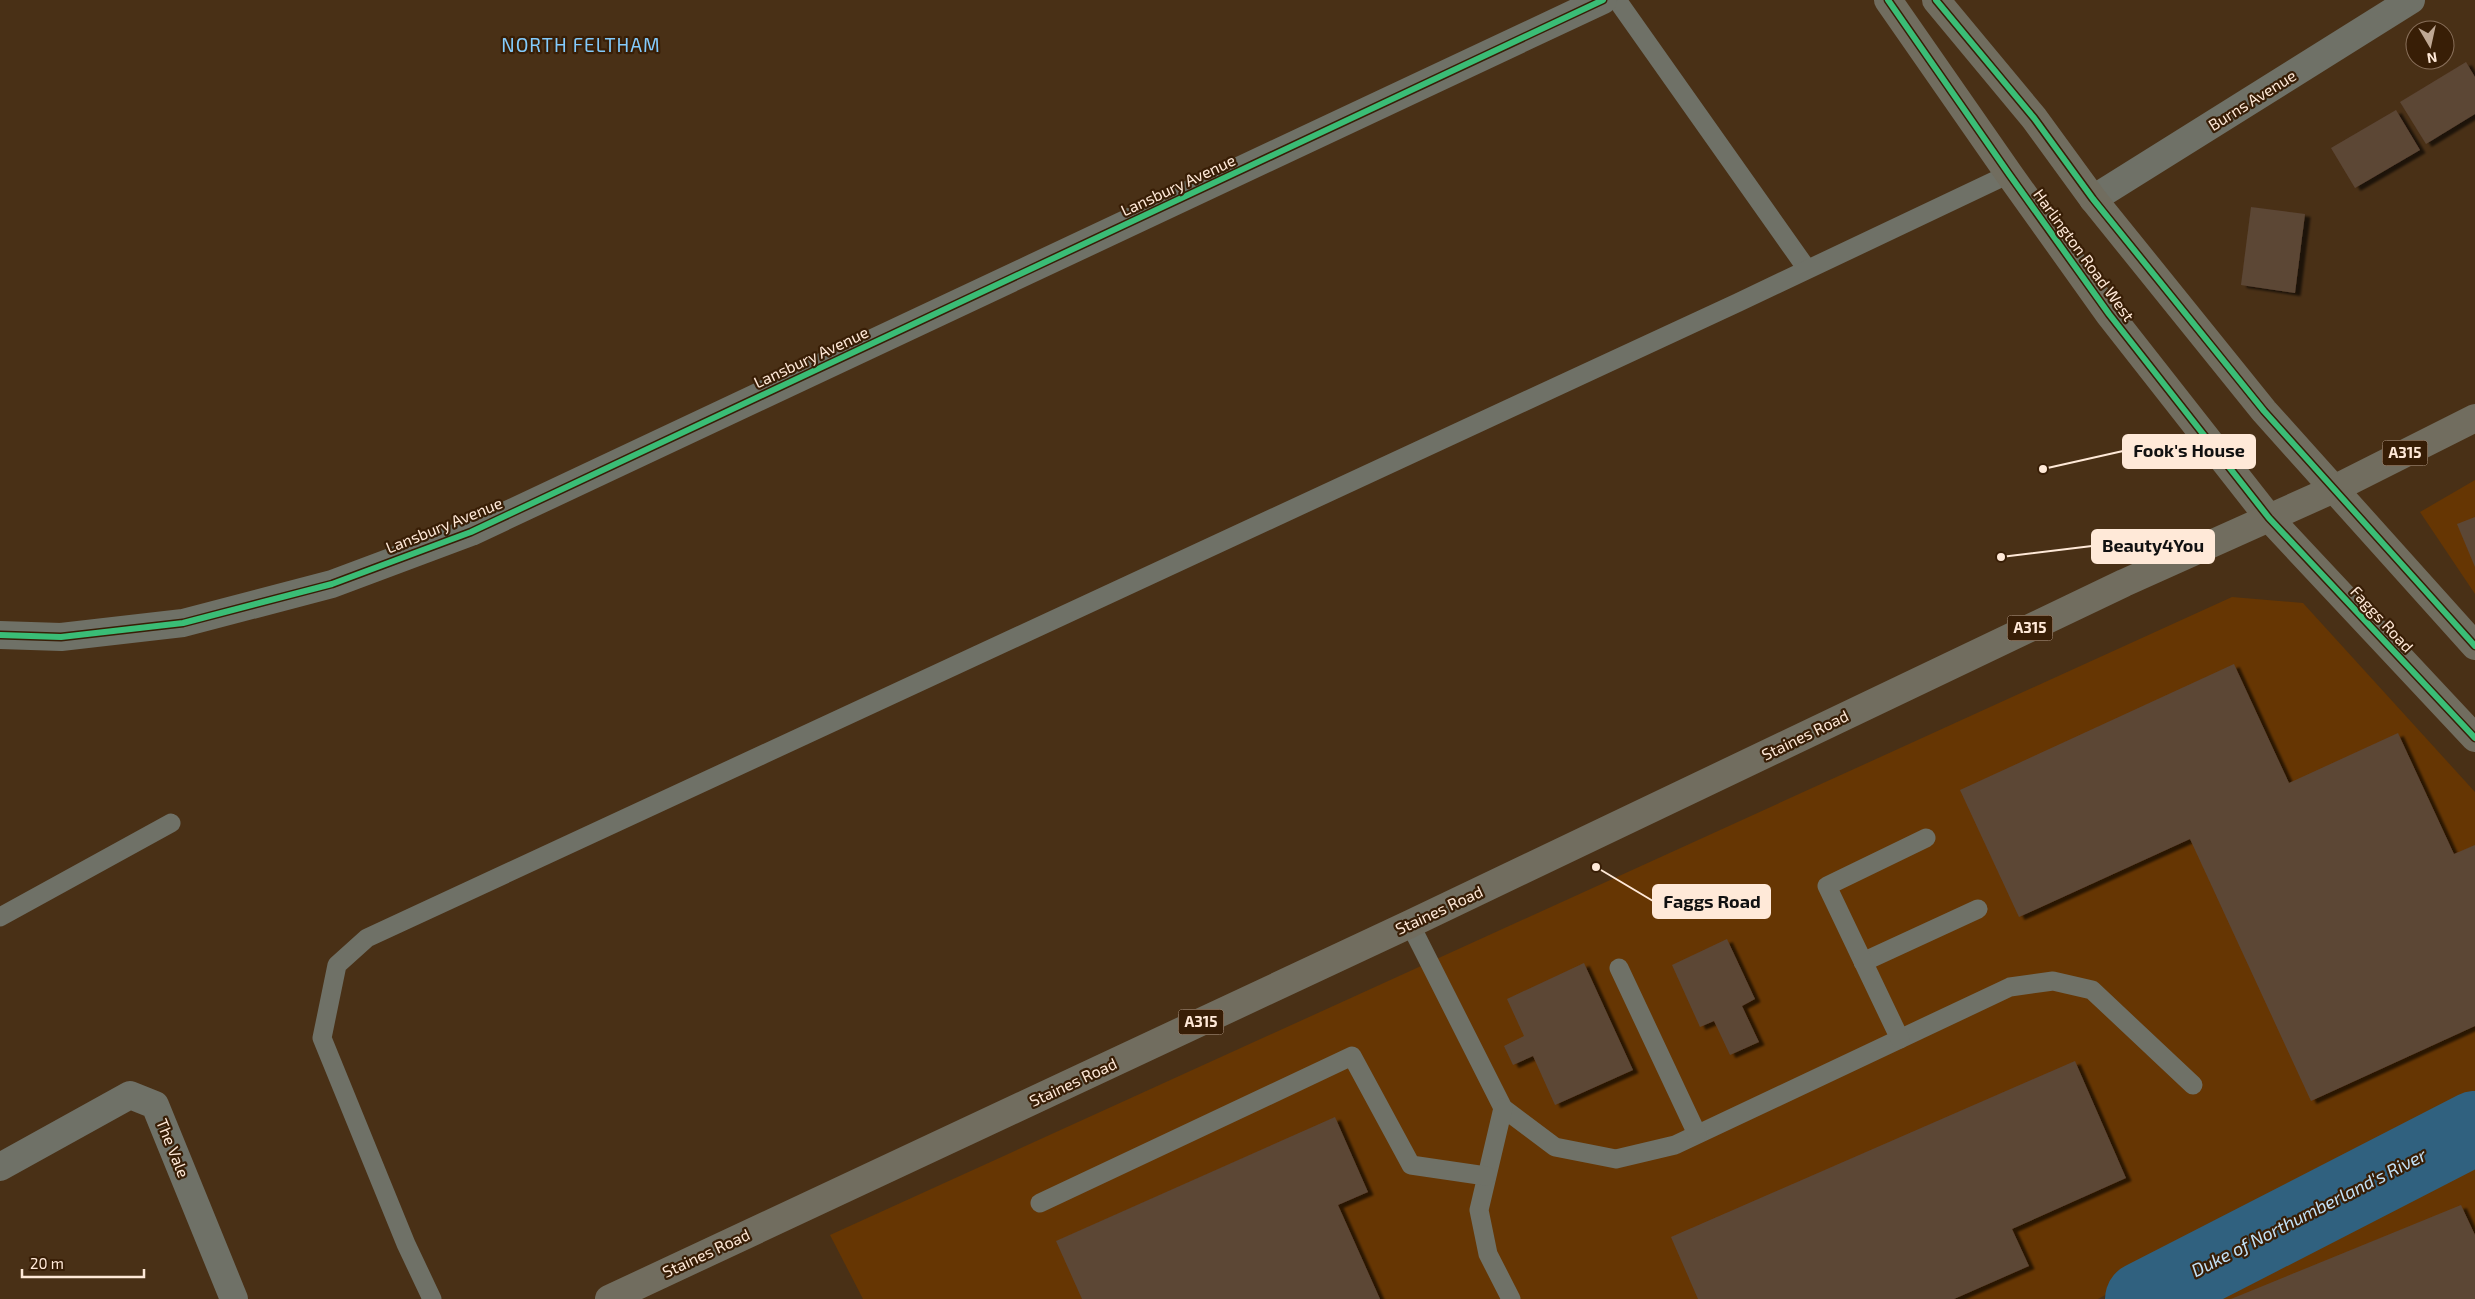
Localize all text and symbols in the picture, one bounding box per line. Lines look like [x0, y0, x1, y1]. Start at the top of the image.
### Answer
north arrow [2405, 20, 2455, 70]
district label: NORTH FELTHAM [501, 33, 661, 56]
text: N [2426, 49, 2438, 68]
street label: Burns Avenue [2204, 65, 2299, 134]
street label: Lansbury Avenue [1118, 150, 1238, 219]
street label: Harlington Road West [2030, 185, 2139, 325]
street label: Lansbury Avenue [751, 322, 871, 391]
callout: Fook's House [2123, 435, 2255, 468]
text: Fook's House [2133, 439, 2245, 461]
road number: A315 [2382, 440, 2428, 466]
street label: Lansbury Avenue [383, 492, 505, 557]
callout: Beauty4You [2092, 530, 2214, 563]
text: Beauty4You [2102, 534, 2204, 556]
street label: Faggs Road [2347, 582, 2418, 656]
road number: A315 [2008, 616, 2052, 640]
street label: Staines Road [1758, 705, 1851, 764]
street label: Staines Road [1392, 881, 1485, 938]
callout: Faggs Road [1653, 885, 1770, 918]
text: Faggs Road [1663, 890, 1761, 912]
road number: A315 [1178, 1010, 1224, 1034]
street label: Staines Road [1026, 1053, 1119, 1110]
street label: The Vale [153, 1116, 194, 1180]
water label: Duke of Northumberland's River [2187, 1143, 2430, 1281]
street label: Staines Road [659, 1224, 752, 1281]
scale bar [22, 1246, 145, 1278]
text: 20 m [30, 1254, 64, 1272]

